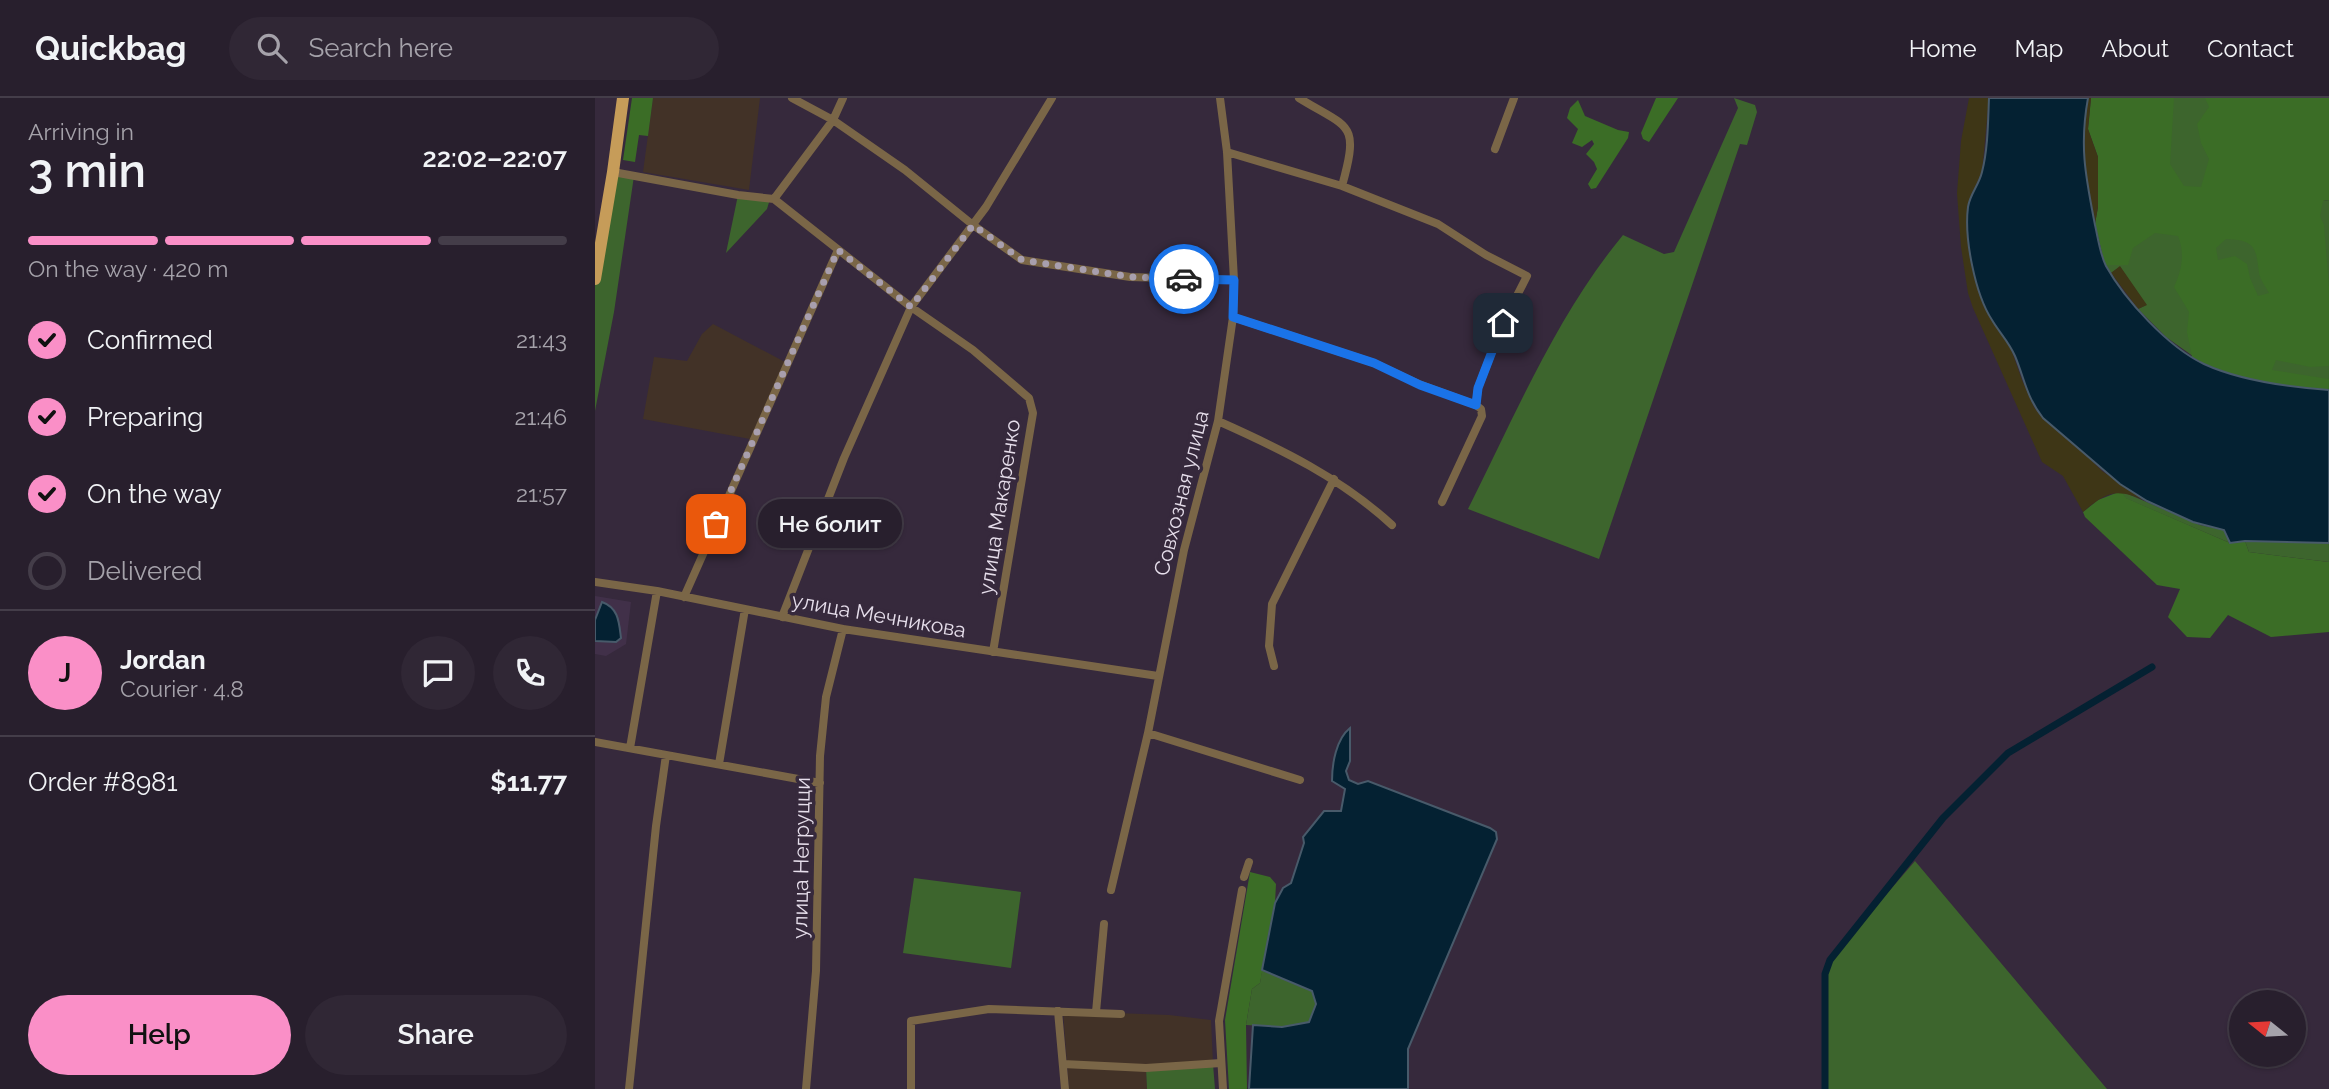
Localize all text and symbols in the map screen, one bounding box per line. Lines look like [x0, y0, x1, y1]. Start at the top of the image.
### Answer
search box [229, 17, 719, 80]
text: Quickbag [35, 29, 187, 68]
icon: search [253, 29, 291, 67]
text: Search here [309, 33, 453, 63]
text: Home [1909, 34, 1977, 63]
text: Map [2015, 34, 2063, 63]
text: About [2101, 34, 2169, 63]
text: Contact [2207, 34, 2294, 63]
text: Arriving in [28, 118, 134, 145]
text: 22:02–22:07 [422, 143, 567, 173]
text: 3 min [28, 144, 146, 198]
courier [1149, 244, 1219, 314]
text: On the way · 420 m [28, 255, 228, 282]
icon: car [1165, 260, 1203, 298]
pin [1473, 293, 1533, 353]
icon: home [1484, 304, 1522, 342]
icon: check [28, 321, 66, 359]
text: Confirmed [87, 325, 213, 355]
text: 21:43 [516, 326, 567, 353]
icon: check [28, 398, 66, 436]
text: Preparing [87, 402, 203, 432]
text: 21:46 [514, 403, 567, 430]
street label: Совхозная улица [1148, 408, 1214, 578]
street label: улица Макаренко [973, 418, 1025, 596]
icon: check [28, 475, 66, 513]
text: On the way [87, 479, 222, 509]
text: 21:57 [516, 480, 567, 507]
pin [686, 494, 746, 554]
callout: Не болит [758, 500, 901, 548]
icon: bag [697, 505, 735, 543]
text: Не болит [779, 510, 882, 537]
text: Delivered [87, 556, 202, 586]
street label: улица Мечникова [790, 587, 968, 643]
button: chat [401, 636, 475, 710]
button: phone [493, 636, 567, 710]
text: Jordan [120, 645, 206, 675]
text: J [59, 658, 71, 688]
text: Courier · 4.8 [120, 675, 244, 702]
text: Order #8981 [28, 767, 178, 797]
text: $11.77 [490, 767, 567, 797]
street label: улица Негруцци [787, 777, 815, 939]
north arrow [2229, 990, 2307, 1068]
map controls [2229, 990, 2306, 1067]
button: Help [28, 995, 291, 1075]
button: Share [305, 995, 567, 1075]

